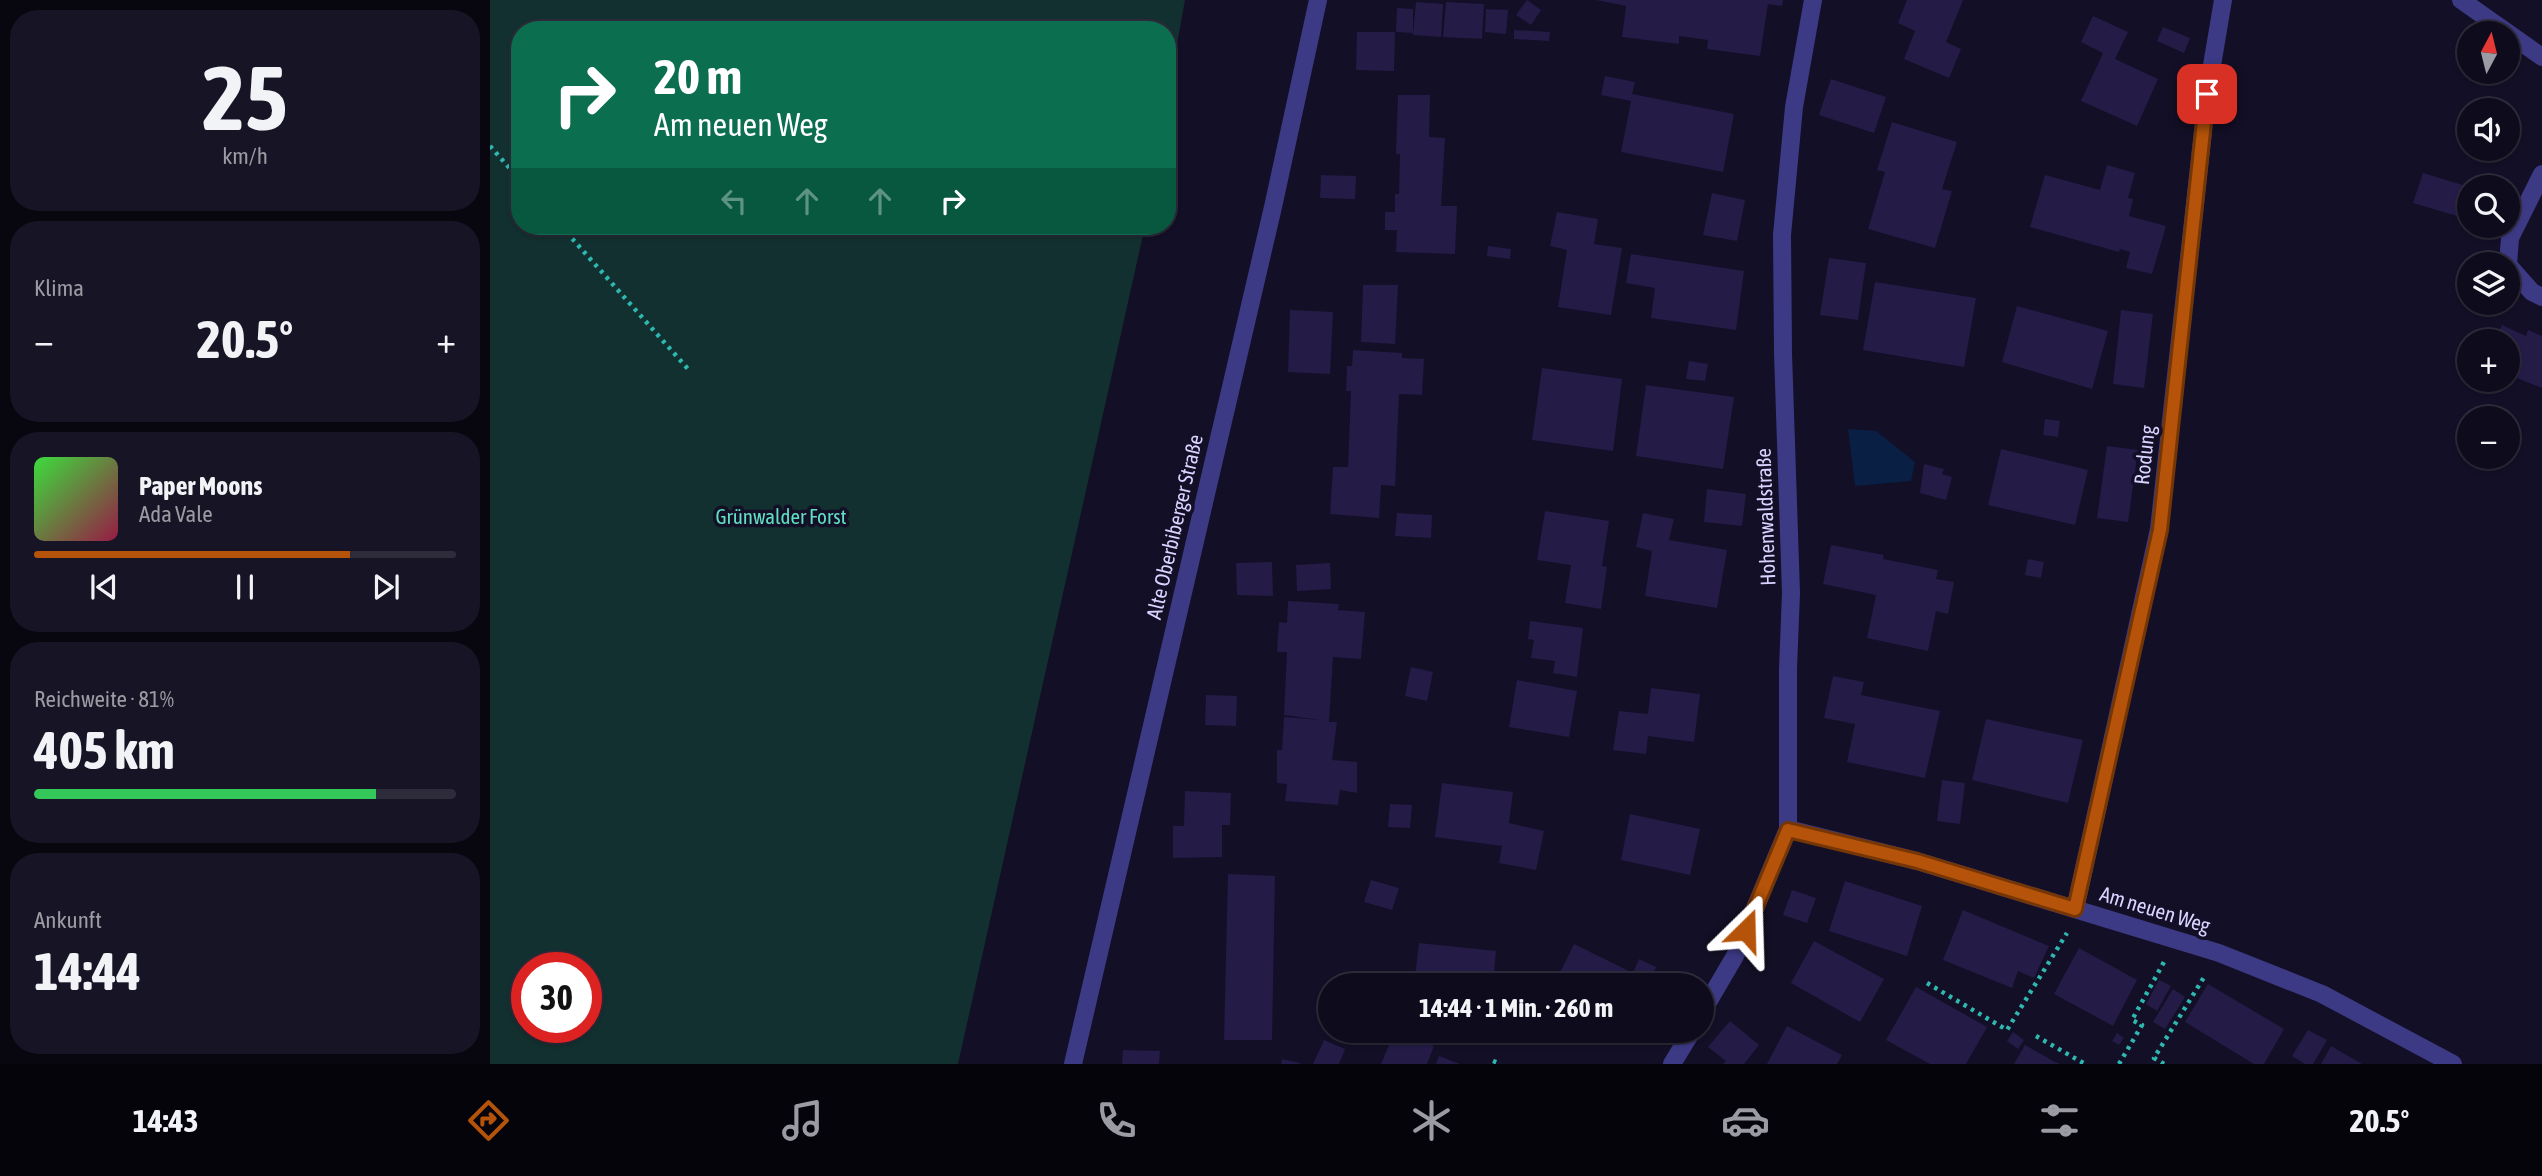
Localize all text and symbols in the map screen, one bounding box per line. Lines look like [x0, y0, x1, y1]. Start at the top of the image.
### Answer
north arrow [2457, 21, 2520, 84]
map controls [2457, 21, 2520, 469]
text: 25 [202, 45, 288, 149]
text: 20 m [654, 48, 742, 104]
icon: right [539, 49, 630, 140]
pin [2177, 64, 2237, 124]
icon: arrive [2188, 75, 2226, 113]
button: sound [2457, 98, 2520, 161]
text: Am neuen Weg [654, 106, 828, 143]
text: km/h [222, 143, 268, 169]
button: search [2457, 175, 2520, 238]
icon: left [715, 182, 753, 220]
icon: ahead [788, 182, 826, 220]
icon: ahead [861, 182, 899, 220]
icon: right [934, 182, 972, 220]
button: layers [2457, 252, 2520, 315]
text: Klima [34, 275, 84, 301]
text: 20.5° [197, 309, 293, 369]
text: − [34, 318, 54, 361]
text: + [436, 318, 456, 361]
button: + [2457, 329, 2520, 392]
button: − [2457, 406, 2520, 469]
street label: Rodung [2129, 424, 2159, 486]
street label: Alte Oberbiberger Straße [1141, 432, 1207, 622]
street label: Hohenwaldstraße [1751, 448, 1779, 586]
text: Paper Moons [139, 471, 262, 501]
text: Ada Vale [139, 501, 213, 527]
park label: Grünwalder Forst [715, 504, 847, 528]
icon: previous [85, 568, 123, 606]
icon: pause [226, 568, 264, 606]
icon: next [367, 568, 405, 606]
text: Reichweite · 81% [34, 686, 174, 712]
text: 405 km [34, 720, 175, 780]
street label: Am neuen Weg [2097, 881, 2213, 937]
position arrow [1709, 893, 1783, 967]
text: Ankunft [34, 907, 102, 933]
text: 14:44 [34, 941, 141, 1001]
speed limit sign: 30 [511, 952, 602, 1043]
text: 14:44 · 1 Min. · 260 m [1419, 993, 1613, 1023]
icon: directions [464, 1096, 513, 1145]
icon: music [778, 1096, 827, 1145]
icon: phone [1092, 1096, 1141, 1145]
icon: climate [1407, 1096, 1456, 1145]
icon: car [1721, 1096, 1770, 1145]
icon: filters [2035, 1096, 2084, 1145]
text: 14:43 [133, 1102, 199, 1139]
text: 20.5° [2350, 1102, 2409, 1139]

